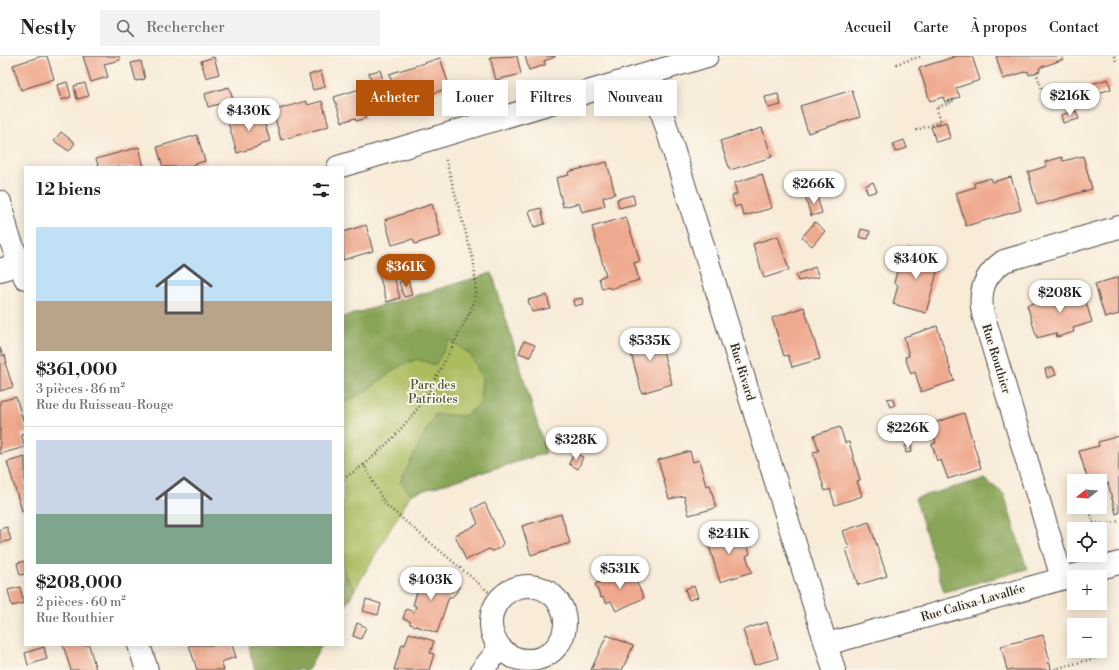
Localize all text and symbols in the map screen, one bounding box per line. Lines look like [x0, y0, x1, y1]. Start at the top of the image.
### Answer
search box [100, 10, 380, 46]
text: Nestly [20, 16, 76, 40]
icon: search [114, 17, 136, 39]
text: Rechercher [146, 18, 225, 37]
text: Accueil [844, 19, 891, 37]
text: Carte [913, 19, 948, 37]
text: À propos [970, 19, 1027, 37]
text: Contact [1049, 19, 1099, 37]
chip: Acheter [356, 80, 434, 116]
chip: Louer [442, 80, 508, 116]
chip: Filtres [516, 80, 586, 116]
chip: Nouveau [594, 80, 677, 116]
pin: $216K [1042, 83, 1098, 117]
text: $216K [1050, 88, 1090, 104]
pin: $430K [221, 98, 277, 132]
text: $430K [227, 103, 271, 119]
pin: $266K [786, 171, 842, 205]
text: $266K [793, 176, 835, 192]
text: 12 biens [36, 179, 101, 201]
icon: filters [310, 179, 332, 201]
pin: $340K [888, 246, 944, 280]
text: $340K [894, 251, 938, 267]
icon: home [148, 253, 220, 325]
pin: $361K [378, 254, 434, 288]
text: $361K [386, 259, 426, 275]
pin: $208K [1032, 280, 1088, 314]
text: $208K [1038, 285, 1082, 301]
street label: Rue Routhier [978, 322, 1014, 396]
pin: $535K [622, 328, 678, 362]
text: $535K [629, 333, 671, 349]
street label: Rue Rivard [726, 341, 758, 403]
text: $361,000 [36, 359, 117, 381]
park label: Parc des Patriotes [408, 378, 458, 407]
text: 3 pièces · 86 m² [36, 381, 125, 397]
text: Rue du Ruisseau-Rouge [36, 397, 174, 413]
pin: $226K [880, 415, 936, 449]
text: $226K [887, 420, 929, 436]
pin: $328K [548, 427, 604, 461]
text: $328K [555, 432, 597, 448]
icon: home [148, 466, 220, 538]
north arrow [1067, 474, 1107, 514]
map controls [1067, 474, 1107, 658]
pin: $241K [701, 521, 757, 555]
button: locate [1067, 522, 1107, 562]
text: $241K [708, 526, 750, 542]
pin: $531K [592, 556, 648, 590]
text: $531K [600, 561, 640, 577]
pin: $403K [403, 567, 459, 601]
button: + [1067, 570, 1107, 610]
text: $208,000 [36, 572, 122, 594]
text: $403K [409, 572, 453, 588]
street label: Rue Calixa-Lavallée [919, 581, 1027, 625]
text: 2 pièces · 60 m² [36, 594, 126, 610]
text: Rue Routhier [36, 610, 114, 626]
button: − [1067, 618, 1107, 658]

